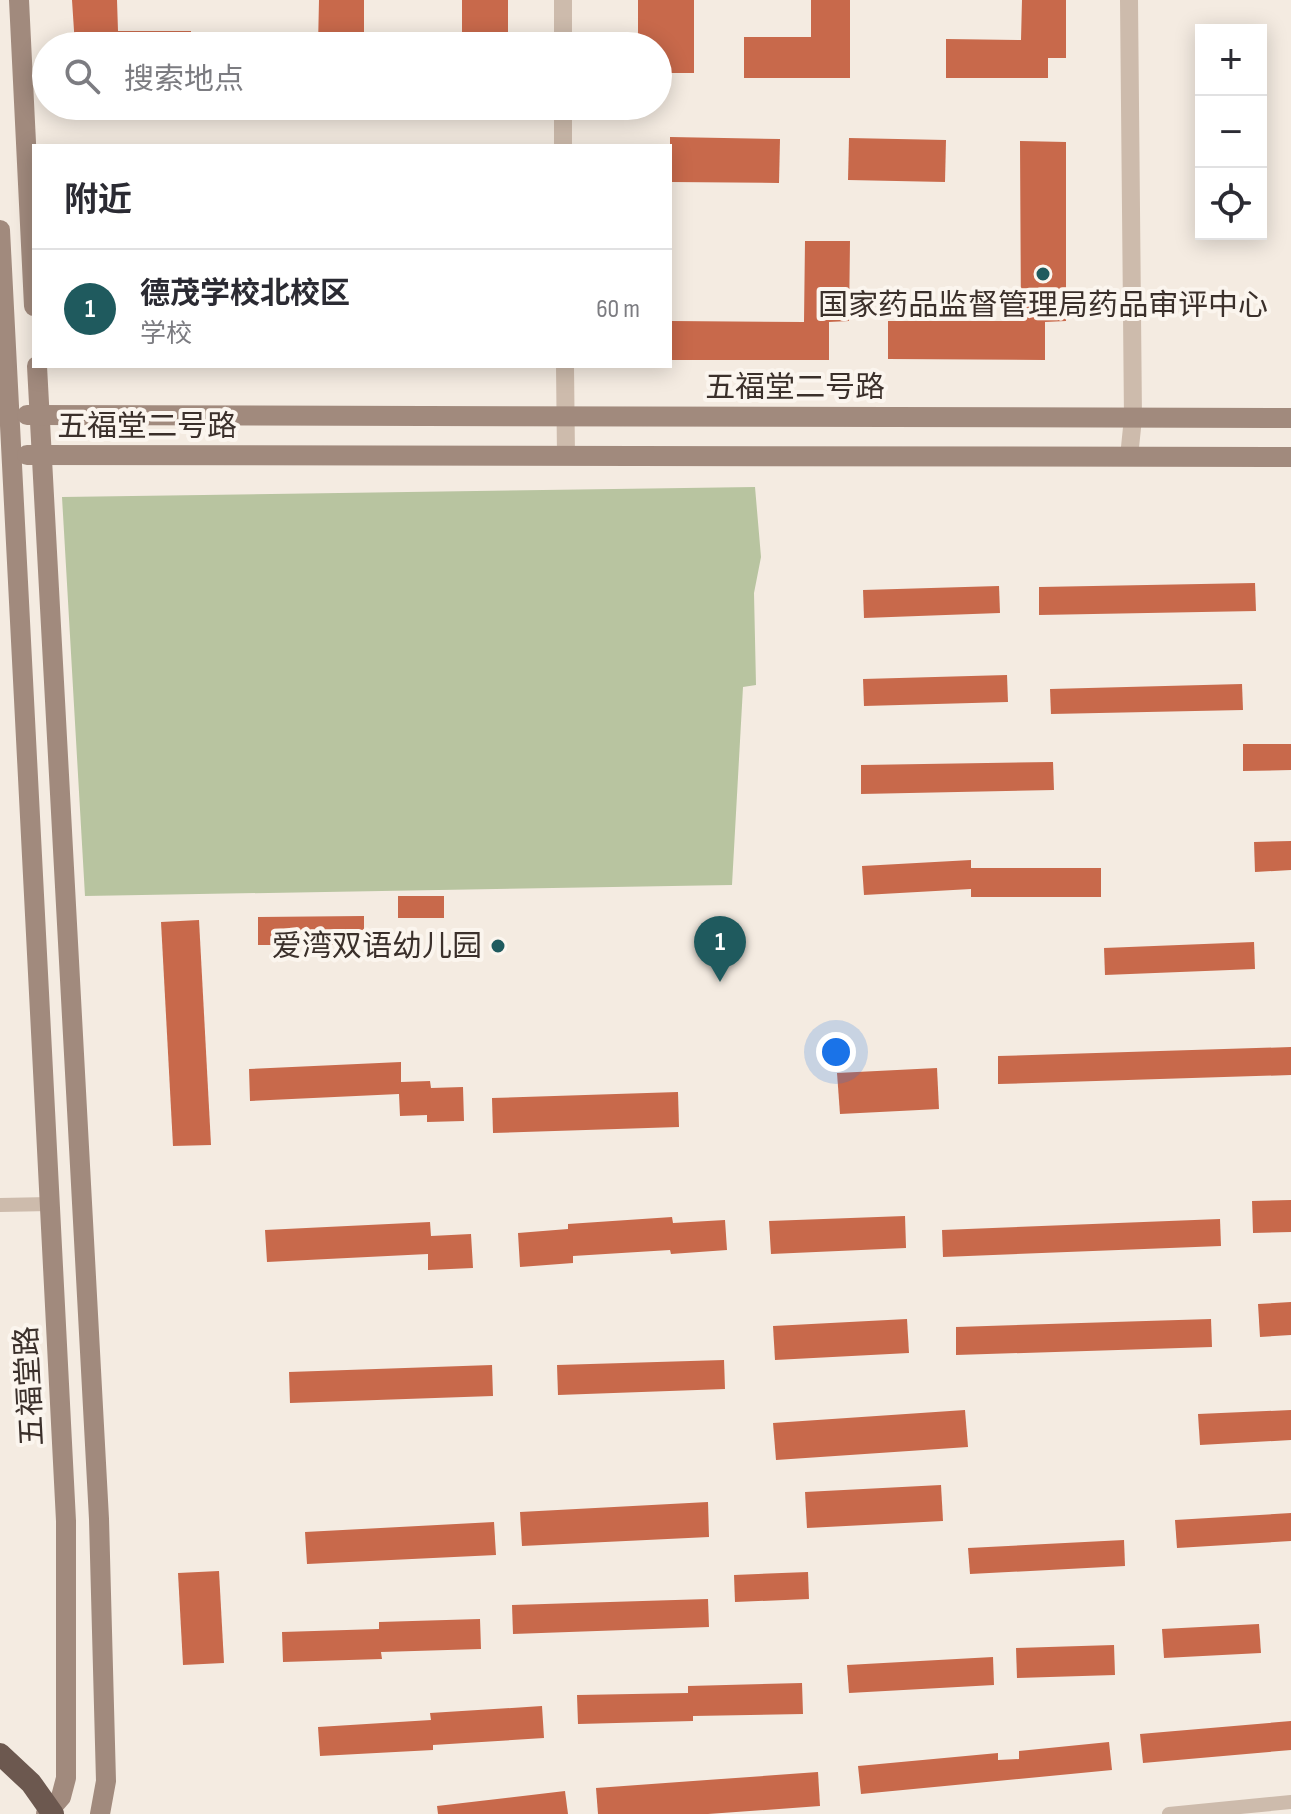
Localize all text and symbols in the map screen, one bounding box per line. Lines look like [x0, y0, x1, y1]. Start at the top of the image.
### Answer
map controls [1195, 24, 1267, 240]
button: + [1195, 24, 1267, 96]
search box [32, 32, 672, 120]
icon: search [60, 54, 104, 98]
text: 搜索地点 [124, 62, 244, 98]
button: − [1195, 96, 1267, 168]
button: locate [1195, 168, 1267, 240]
text: 附近 [64, 180, 132, 221]
marker: 国家药品监督管理局药品审评中心 [1034, 265, 1052, 283]
text: 德茂学校北校区 [140, 276, 350, 312]
place label: 国家药品监督管理局药品审评中心 [818, 288, 1268, 324]
text: 1 [85, 294, 95, 325]
text: 60 m [596, 294, 640, 325]
text: 学校 [140, 319, 192, 350]
street label: 五福堂二号路 [705, 370, 885, 406]
street label: 五福堂二号路 [57, 409, 237, 445]
pin: 1 [694, 916, 746, 982]
place label: 爱湾双语幼儿园 [272, 929, 482, 965]
marker: 爱湾双语幼儿园 [489, 937, 507, 955]
your location [816, 1032, 856, 1072]
street label: 五福堂路 [9, 1325, 51, 1447]

